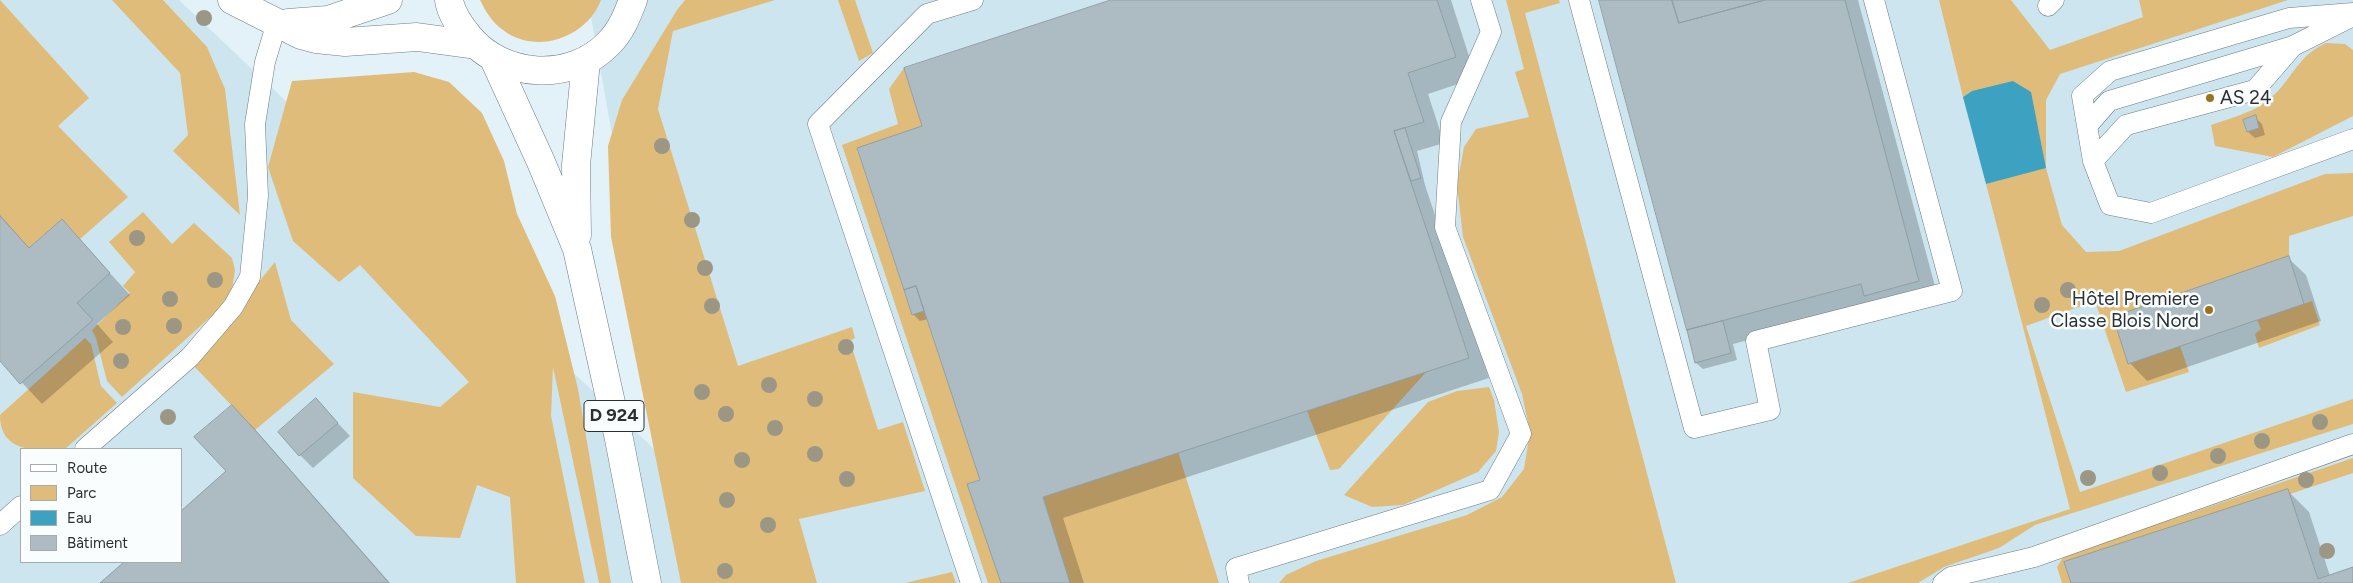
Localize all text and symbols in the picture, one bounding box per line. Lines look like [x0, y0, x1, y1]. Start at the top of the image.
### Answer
place label: AS 24 [2220, 87, 2272, 109]
marker: AS 24 [2204, 92, 2216, 104]
place label: Hôtel Premiere Classe Blois Nord [2051, 288, 2199, 332]
marker: Hôtel Premiere Classe Blois Nord [2203, 304, 2215, 316]
road number: D 924 [584, 401, 644, 432]
legend [20, 448, 182, 563]
text: Route [67, 459, 107, 477]
text: Parc [67, 484, 96, 502]
text: Eau [67, 509, 92, 527]
text: Bâtiment [67, 534, 128, 552]

